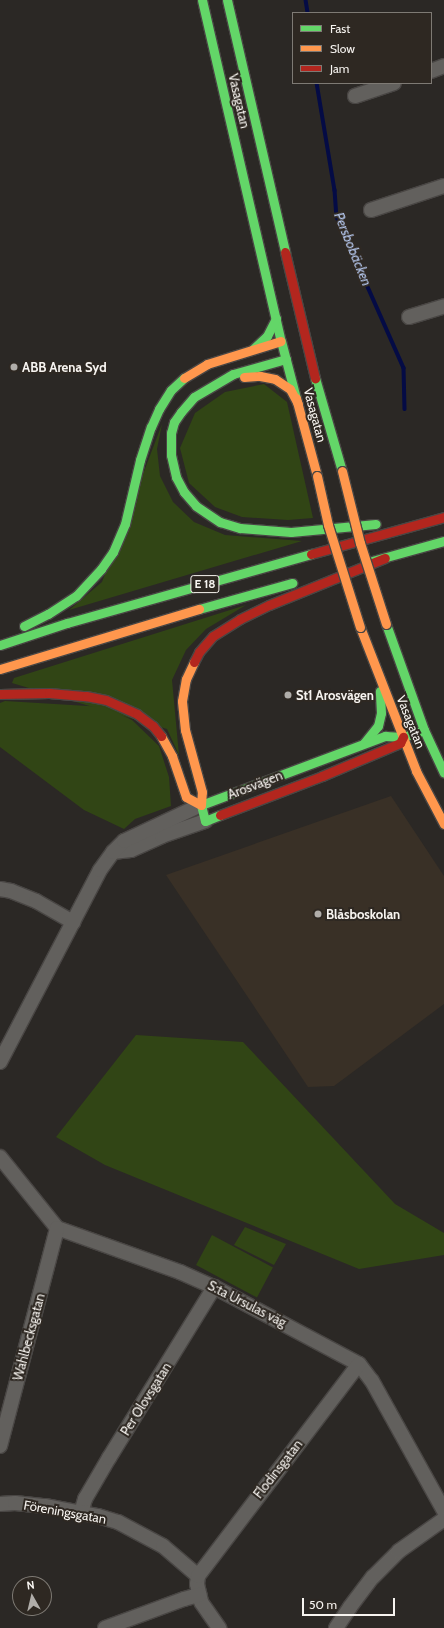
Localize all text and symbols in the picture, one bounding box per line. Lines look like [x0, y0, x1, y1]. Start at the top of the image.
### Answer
legend [292, 12, 432, 84]
text: Fast [330, 21, 350, 36]
text: Slow [330, 41, 355, 56]
text: Jam [330, 61, 349, 76]
street label: Vasagatan [225, 72, 253, 130]
water label: Persbobäcken [331, 210, 375, 288]
place label: ABB Arena Syd [22, 359, 107, 375]
marker: ABB Arena Syd [9, 362, 19, 372]
street label: Vasagatan [300, 386, 330, 444]
road number: E 18 [190, 574, 220, 594]
place label: St1 Arosvägen [296, 687, 374, 703]
marker: St1 Arosvägen [283, 690, 293, 700]
street label: Vasagatan [393, 693, 429, 751]
street label: Arosvägen [225, 767, 285, 803]
place label: Blåsboskolan [326, 906, 400, 922]
marker: Blåsboskolan [313, 909, 323, 919]
street label: S:ta Ursulas väg [205, 1278, 289, 1330]
street label: Wahlbecksgatan [10, 1292, 48, 1382]
street label: Per Olovsgatan [117, 1360, 175, 1438]
street label: Flodinsgatan [250, 1437, 306, 1501]
street label: Föreningsgatan [22, 1497, 108, 1527]
north arrow [12, 1576, 52, 1616]
text: N [26, 1578, 35, 1593]
scale bar [304, 1590, 397, 1616]
text: 50 m [309, 1597, 337, 1612]

